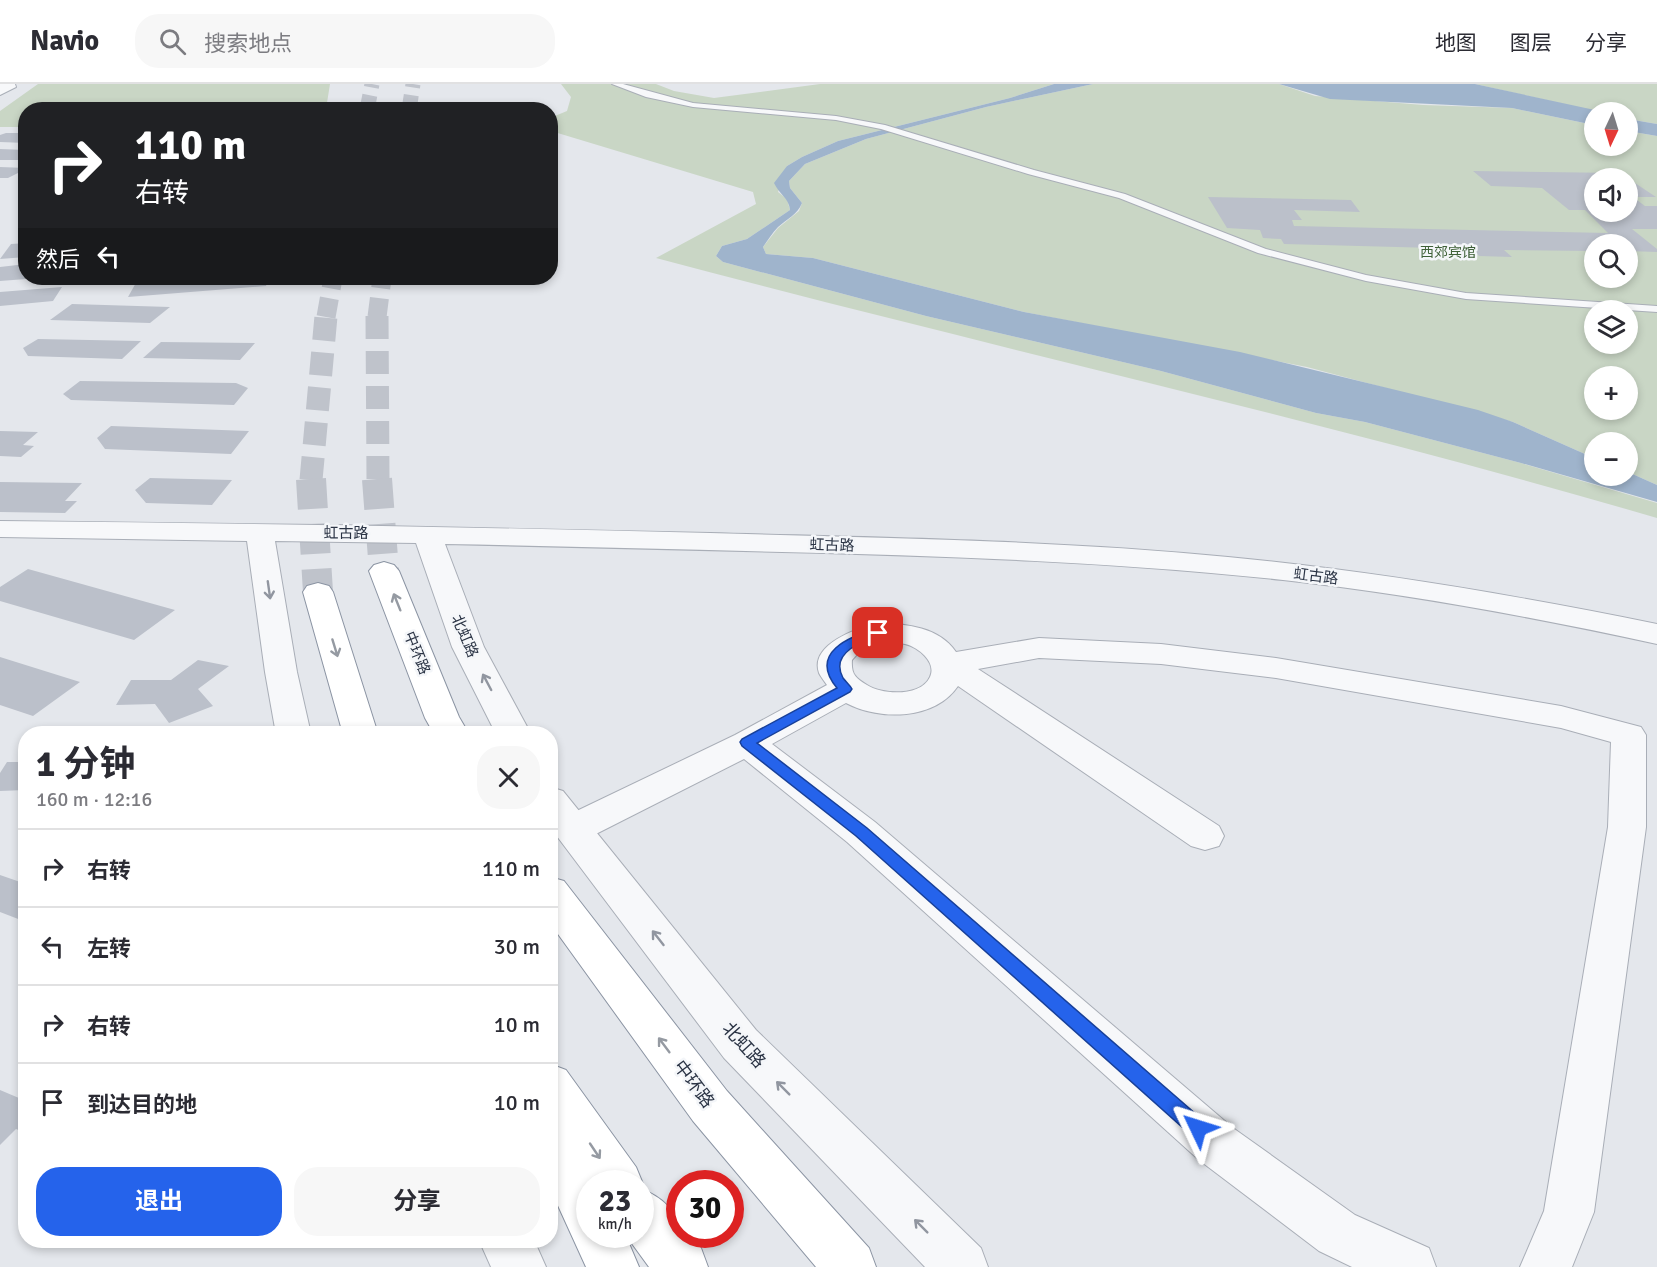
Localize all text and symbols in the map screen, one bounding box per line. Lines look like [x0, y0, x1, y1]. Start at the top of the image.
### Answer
search box [135, 14, 555, 68]
text: Navio [30, 24, 99, 58]
icon: search [156, 25, 189, 58]
text: 搜索地点 [204, 30, 292, 57]
text: 地图 [1435, 30, 1477, 56]
text: 图层 [1510, 30, 1552, 56]
text: 分享 [1585, 30, 1627, 56]
north arrow [1584, 102, 1638, 156]
map controls [1584, 102, 1638, 486]
text: 110 m [135, 120, 246, 171]
icon: right [36, 126, 114, 204]
button: sound [1584, 168, 1638, 222]
text: 右转 [135, 177, 189, 210]
button: search [1584, 234, 1638, 288]
icon: left [92, 240, 125, 273]
park label: 西郊宾馆 [1420, 244, 1476, 261]
text: 然后 [36, 246, 80, 273]
button: layers [1584, 300, 1638, 354]
button: + [1584, 366, 1638, 420]
button: − [1584, 432, 1638, 486]
street label: 虹古路 [323, 524, 369, 542]
street label: 虹古路 [809, 535, 855, 555]
street label: 虹古路 [1293, 564, 1339, 588]
one-way arrow [264, 580, 275, 600]
one-way arrow [390, 594, 401, 612]
pin [852, 607, 903, 658]
street label: 北虹路 [448, 612, 482, 660]
icon: arrive [861, 616, 894, 649]
street label: 中环路 [400, 629, 434, 677]
one-way arrow [330, 638, 341, 657]
one-way arrow [481, 674, 493, 691]
text: 1 分钟 [36, 742, 135, 787]
button: close [477, 746, 540, 809]
text: 160 m · 12:16 [36, 787, 152, 812]
icon: right [36, 852, 69, 885]
text: 110 m [482, 855, 540, 882]
text: 右转 [87, 857, 131, 884]
icon: left [36, 930, 69, 963]
one-way arrow [652, 931, 665, 947]
text: 30 m [494, 933, 540, 960]
text: 左转 [87, 935, 131, 962]
icon: right [36, 1008, 69, 1041]
text: 10 m [494, 1011, 540, 1038]
text: 右转 [87, 1013, 131, 1040]
street label: 北虹路 [718, 1018, 770, 1072]
one-way arrow [658, 1037, 671, 1053]
street label: 中环路 [669, 1056, 719, 1112]
one-way arrow [776, 1080, 791, 1095]
icon: arrive [36, 1086, 69, 1119]
text: 10 m [494, 1089, 540, 1116]
text: 到达目的地 [87, 1091, 197, 1118]
position arrow [1166, 1096, 1230, 1160]
one-way arrow [589, 1142, 601, 1159]
button: 退出 [36, 1167, 282, 1236]
button: 分享 [294, 1167, 540, 1236]
speed limit sign: 30 [666, 1170, 744, 1248]
text: 23 [599, 1183, 631, 1220]
text: km/h [598, 1215, 632, 1233]
one-way arrow [914, 1218, 929, 1233]

